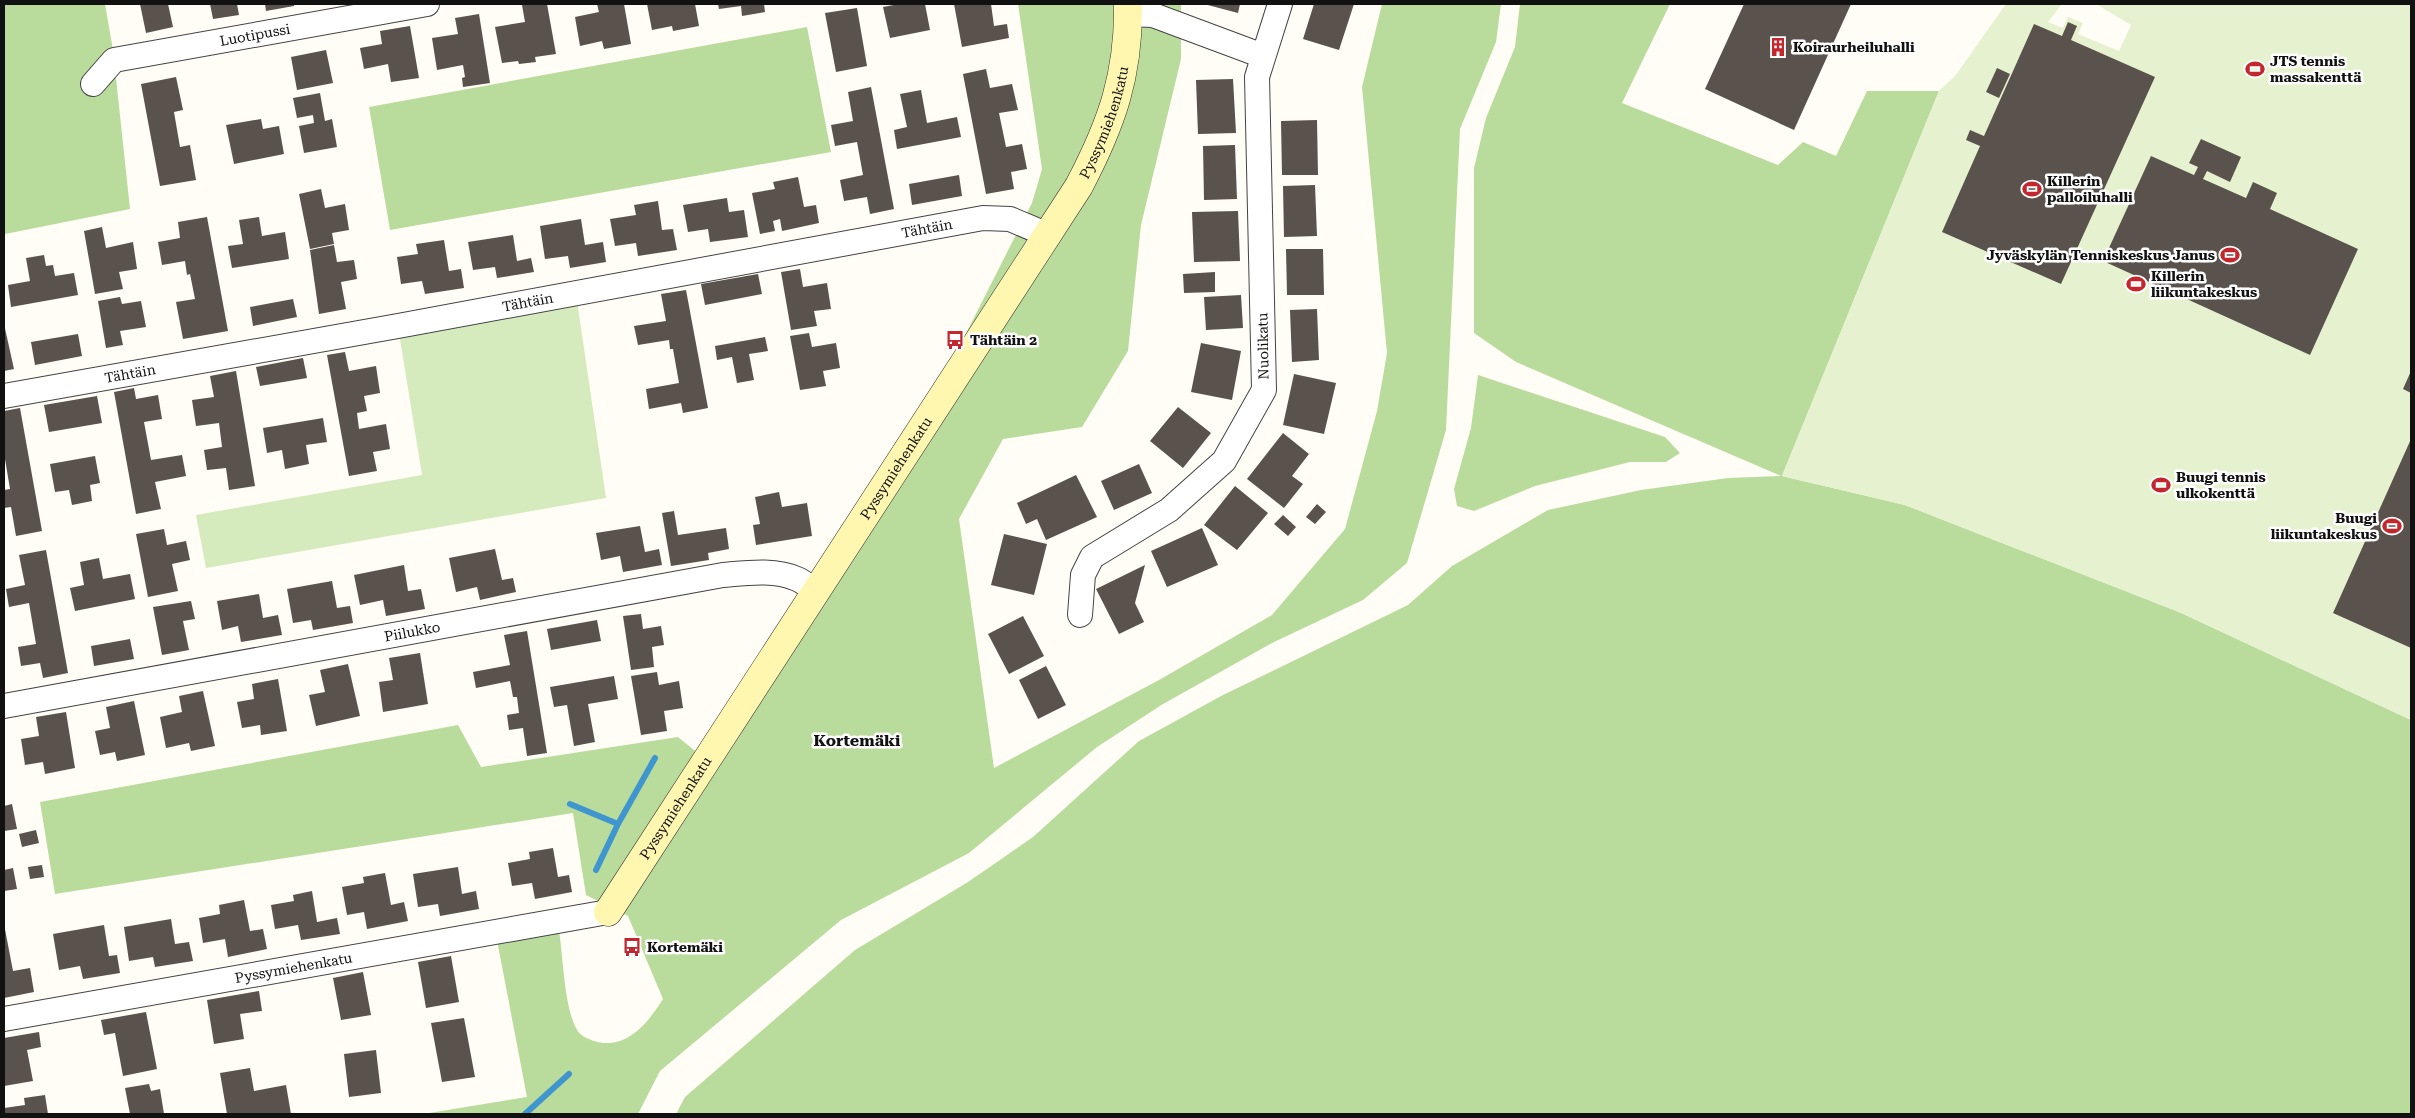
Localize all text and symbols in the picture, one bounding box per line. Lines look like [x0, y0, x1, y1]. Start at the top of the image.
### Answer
street label: Luotipussi [218, 21, 292, 49]
building icon: Koiraurheiluhalli [1767, 36, 1789, 58]
place label: Koiraurheiluhalli [1793, 39, 1915, 55]
place label: JTS tennis massakenttä [2270, 53, 2362, 85]
sports icon: JTS tennis massakenttä [2244, 58, 2266, 80]
street label: Pyssymiehenkatu [1076, 65, 1131, 181]
place label: Killerin palloiluhalli [2047, 173, 2133, 205]
sports icon: Killerin palloiluhalli [2021, 178, 2043, 200]
street label: Tähtäin [900, 216, 954, 241]
sports icon: Jyväskylän Tenniskeskus Janus [2219, 244, 2241, 266]
place label: Jyväskylän Tenniskeskus Janus [1987, 247, 2215, 263]
place label: Killerin liikuntakeskus [2151, 268, 2257, 300]
sports icon: Killerin liikuntakeskus [2125, 273, 2147, 295]
street label: Tähtäin [501, 290, 554, 315]
street label: Nuolikatu [1254, 312, 1272, 380]
bus stop icon: Tähtäin 2 [944, 329, 966, 351]
place label: Tähtäin 2 [970, 332, 1037, 348]
street label: Tähtäin [103, 361, 157, 386]
street label: Pyssymiehenkatu [857, 414, 935, 523]
place label: Buugi tennis ulkokenttä [2176, 469, 2266, 501]
sports icon: Buugi tennis ulkokenttä [2150, 474, 2172, 496]
place label: Buugi liikuntakeskus [2271, 510, 2377, 542]
sports icon: Buugi liikuntakeskus [2381, 515, 2403, 537]
street label: Piilukko [383, 619, 442, 645]
district label: Kortemäki [814, 731, 901, 750]
street label: Pyssymiehenkatu [636, 753, 715, 862]
bus stop icon: Kortemäki [621, 936, 643, 958]
place label: Kortemäki [647, 939, 723, 955]
street label: Pyssymiehenkatu [233, 949, 354, 986]

